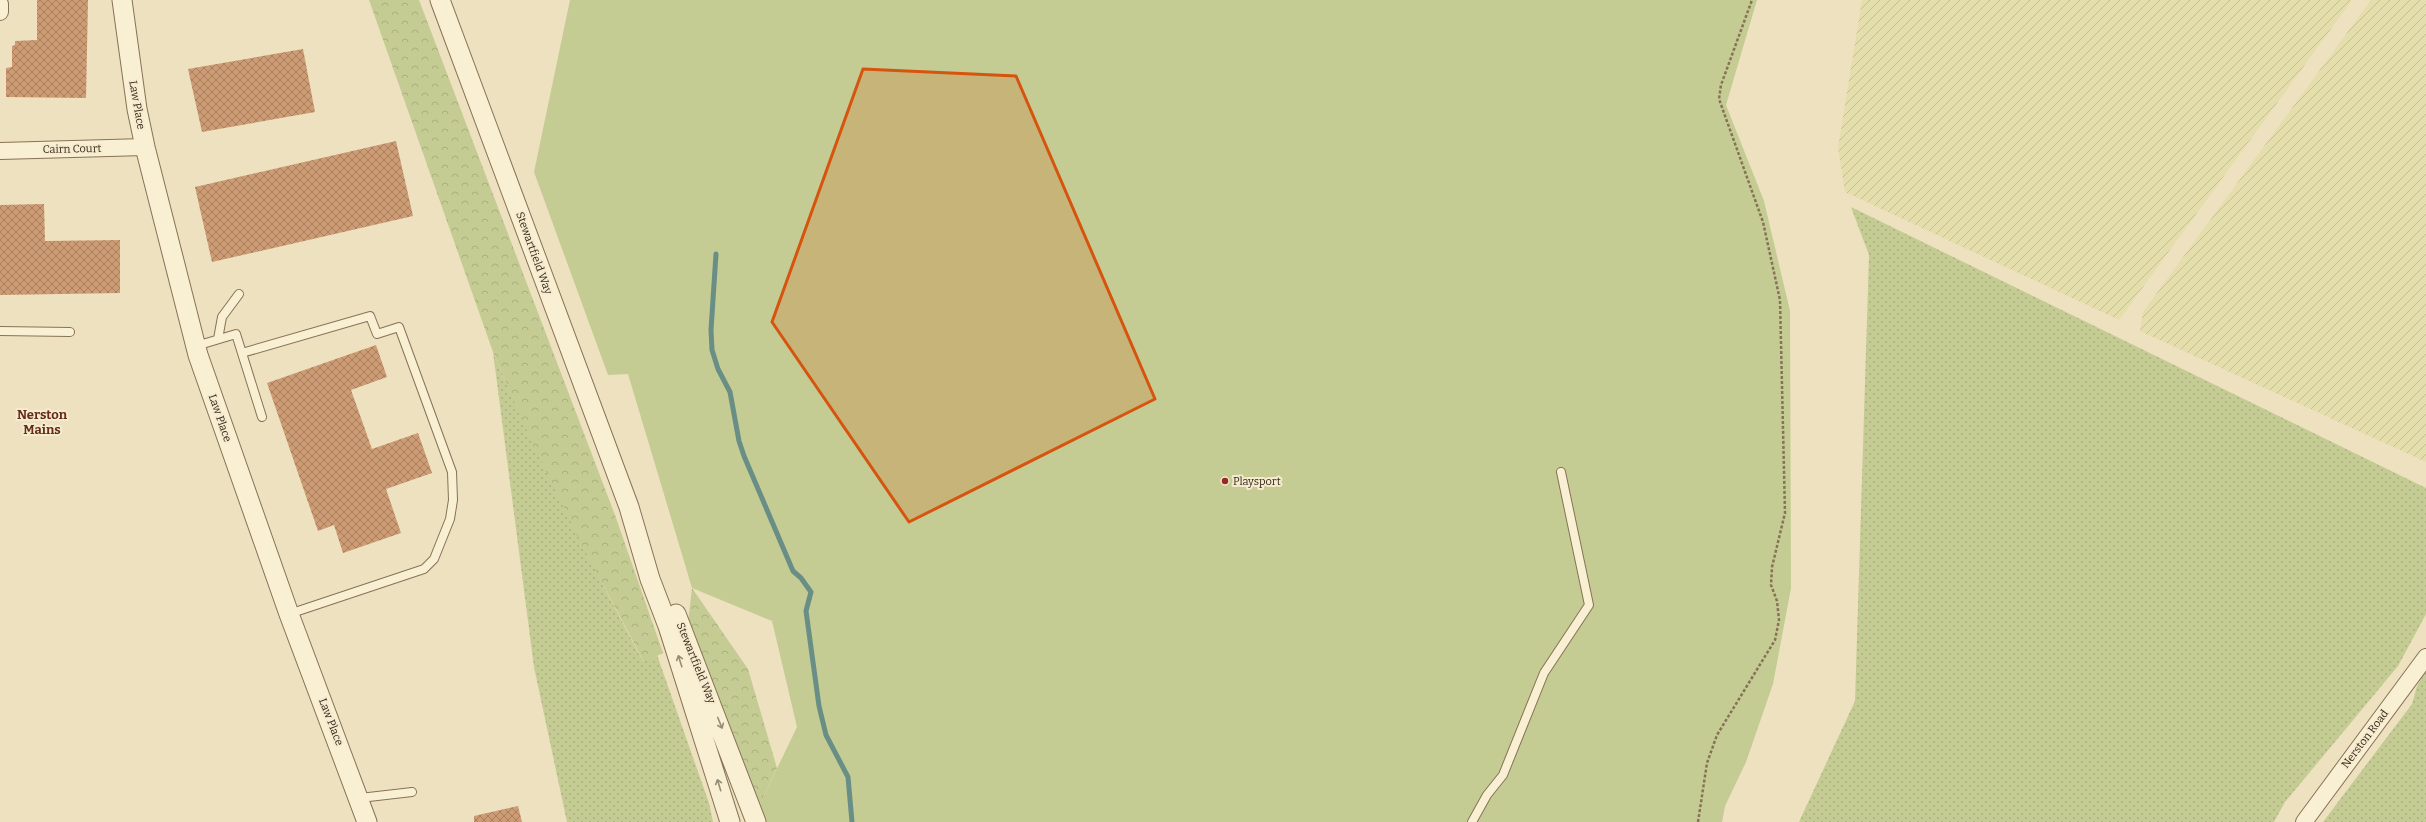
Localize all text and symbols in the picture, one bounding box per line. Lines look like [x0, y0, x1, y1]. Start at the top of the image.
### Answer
street label: Law Place [126, 79, 148, 131]
street label: Cairn Court [42, 142, 102, 156]
street label: Stewartfield Way [513, 210, 555, 296]
street label: Law Place [206, 392, 234, 444]
district label: Nerston Mains [17, 407, 68, 437]
place label: Playsport [1233, 475, 1281, 488]
marker: Playsport [1220, 476, 1230, 486]
street label: Stewartfield Way [674, 620, 718, 706]
one-way arrow [675, 655, 683, 667]
street label: Law Place [316, 697, 346, 747]
street label: Nerston Road [2339, 707, 2391, 771]
one-way arrow [716, 717, 724, 729]
one-way arrow [715, 778, 722, 791]

